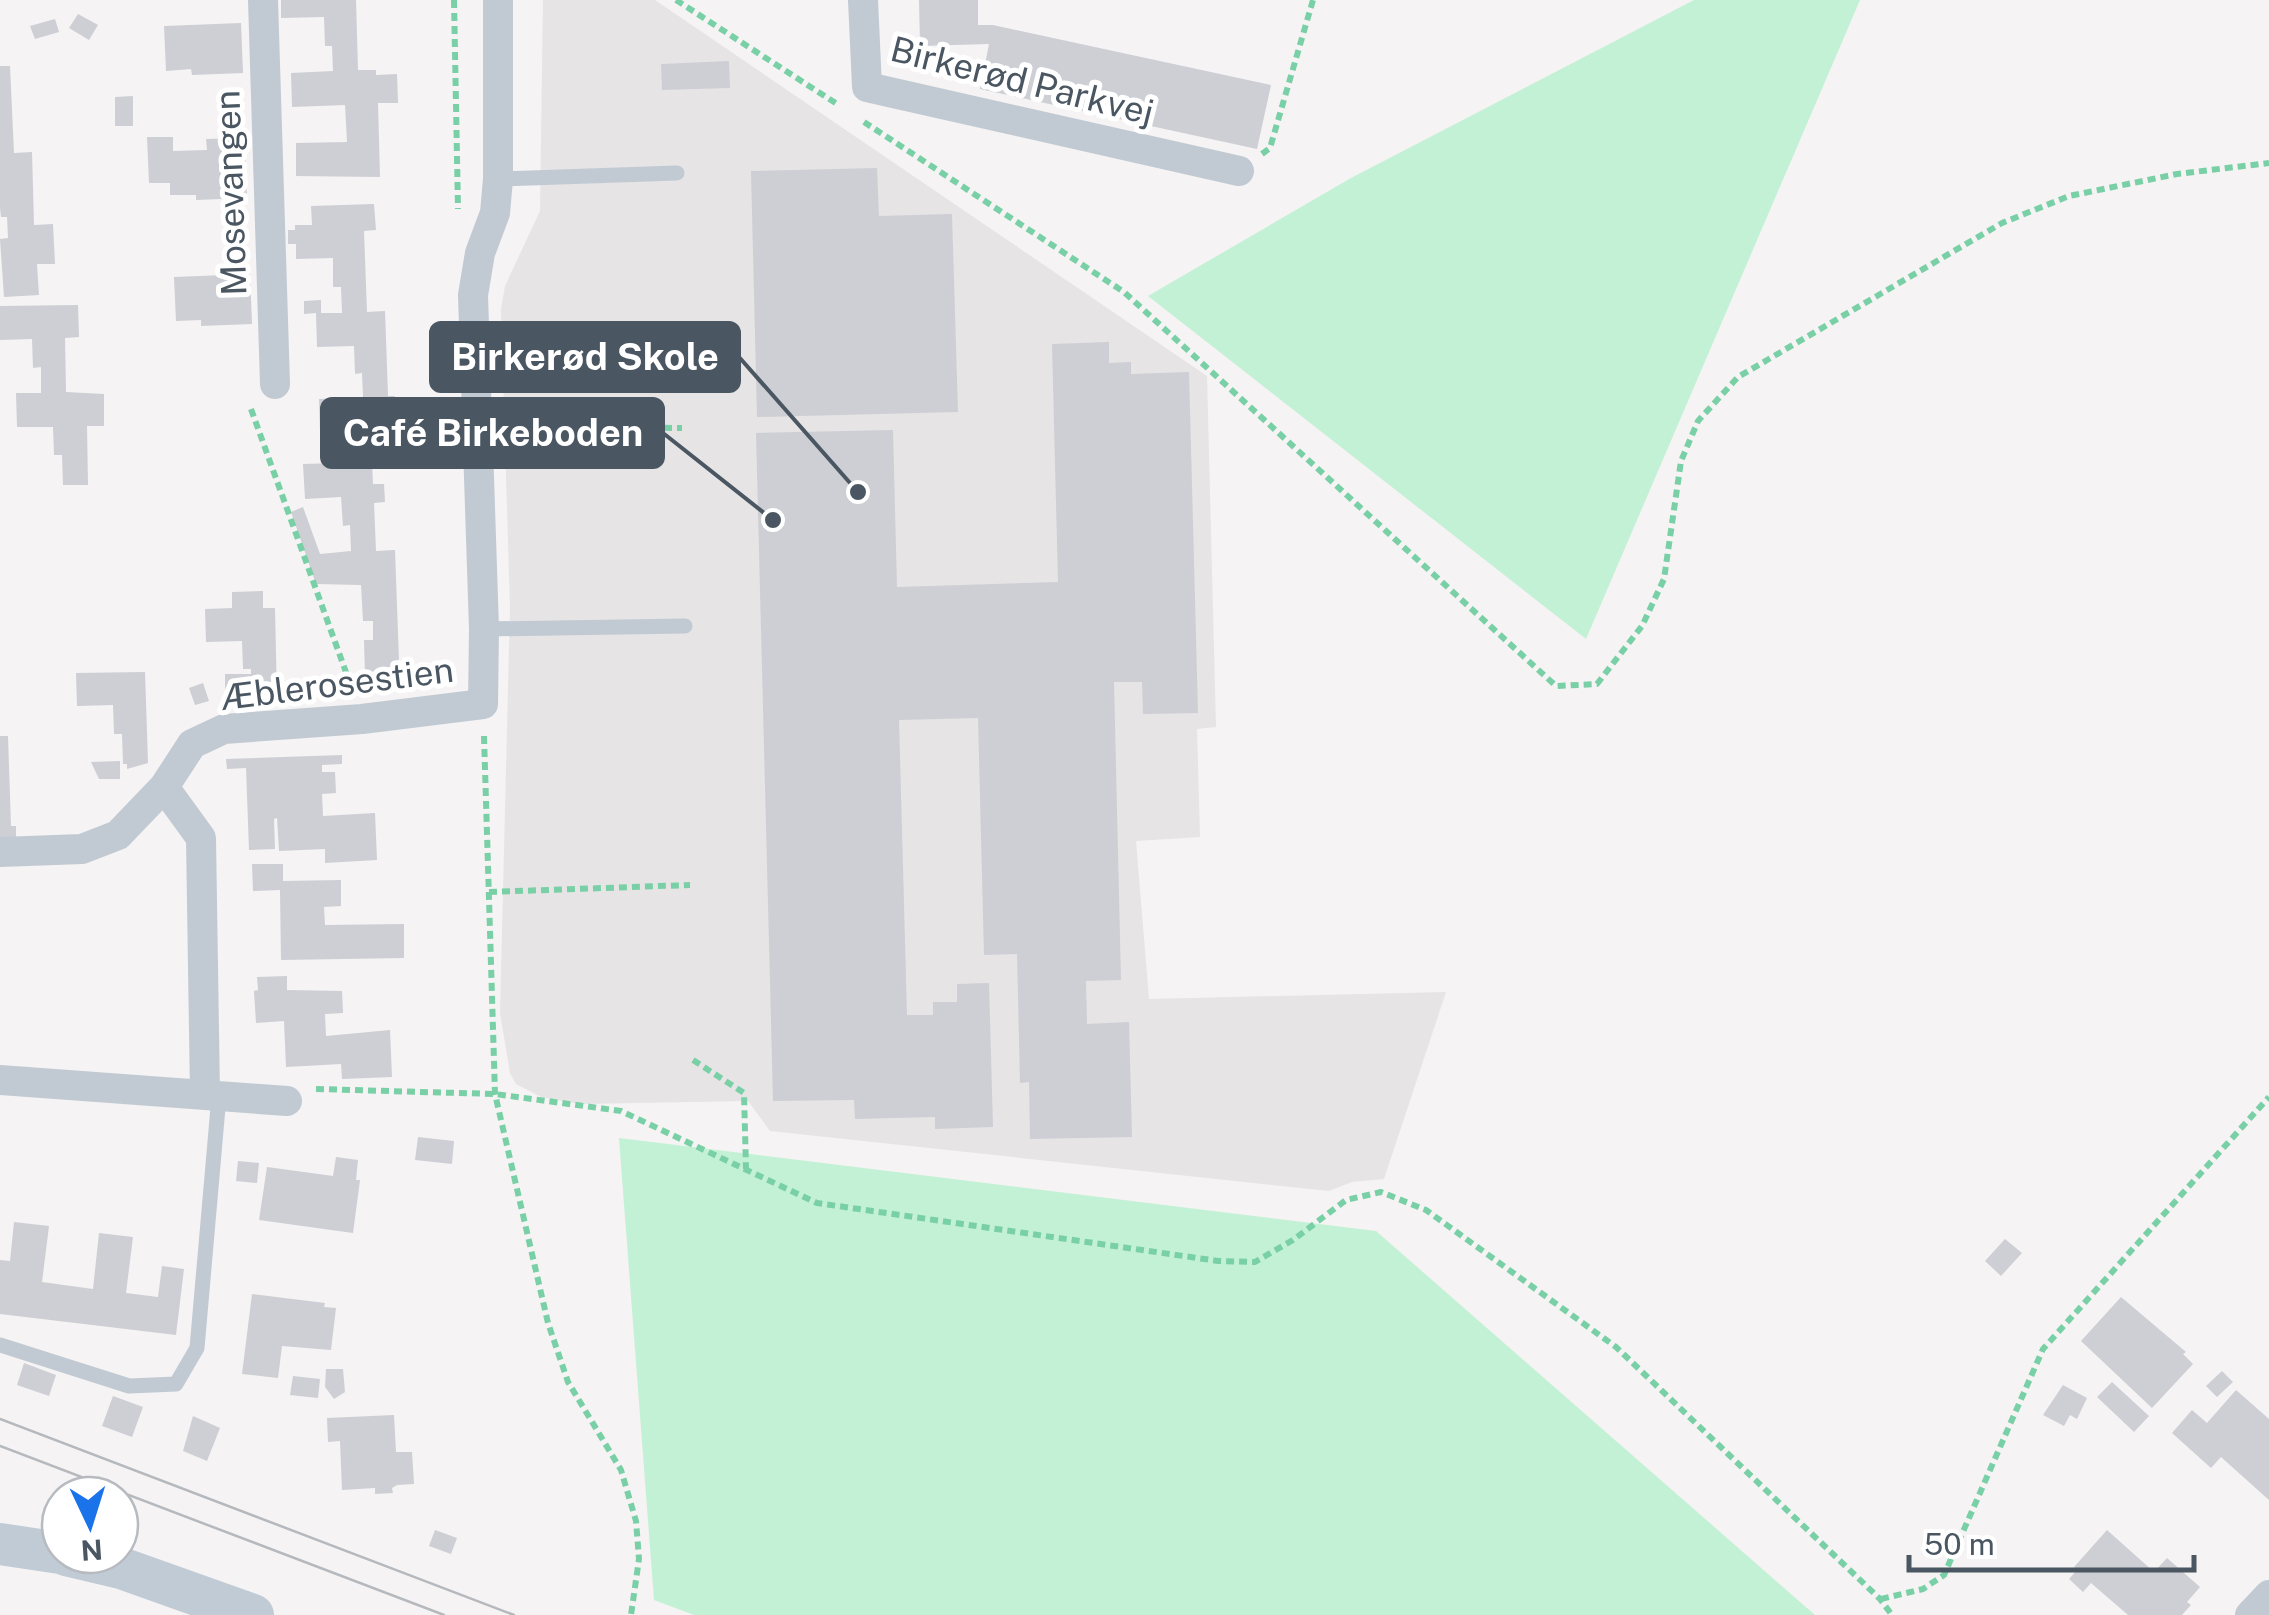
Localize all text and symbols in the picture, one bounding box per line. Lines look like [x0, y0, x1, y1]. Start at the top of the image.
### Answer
street label: Birkerød Parkvej [886, 28, 1158, 133]
street label: Mosevangen [206, 90, 255, 296]
callout: Birkerød Skole [431, 323, 739, 391]
text: Birkerød Skole [451, 334, 719, 379]
callout: Café Birkeboden [322, 399, 663, 467]
text: Café Birkeboden [343, 410, 643, 455]
street label: Æblerosestien [218, 649, 456, 718]
north arrow [40, 1475, 140, 1575]
scale bar [1909, 1510, 2194, 1572]
text: 50 m [1924, 1526, 1995, 1562]
text: N [80, 1533, 104, 1568]

